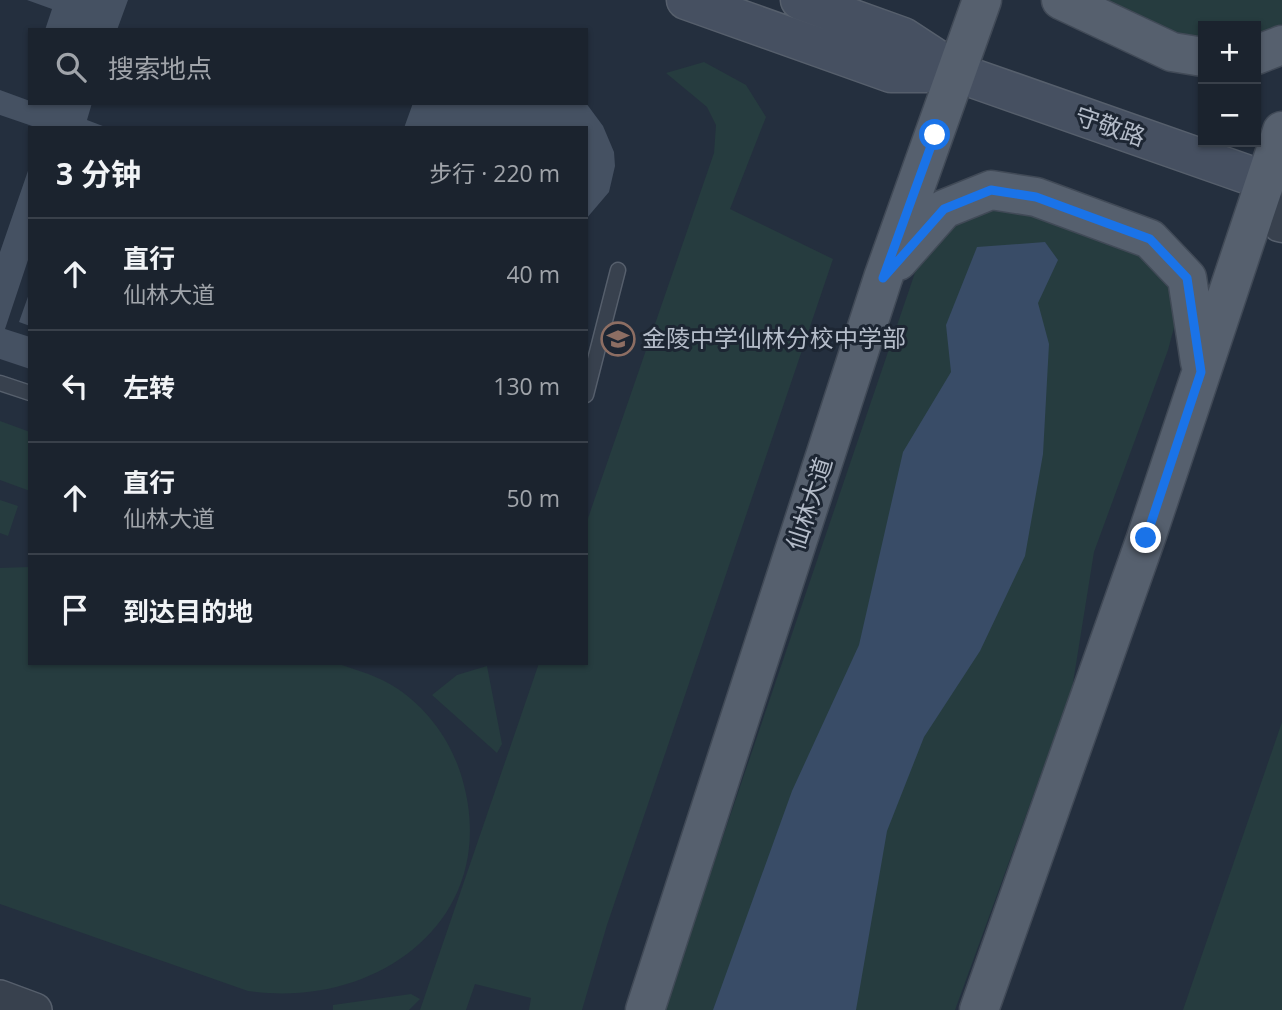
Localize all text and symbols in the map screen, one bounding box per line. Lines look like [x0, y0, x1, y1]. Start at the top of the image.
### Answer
map controls [1198, 21, 1261, 147]
button: + [1198, 21, 1261, 84]
search box [28, 28, 588, 105]
icon: search [52, 48, 90, 86]
text: 搜索地点 [108, 50, 212, 86]
button: − [1198, 84, 1261, 147]
street label: 守敬路 [1071, 98, 1150, 153]
route start [919, 119, 950, 150]
text: 3 分钟 [56, 153, 141, 194]
text: 步行 · 220 m [429, 157, 560, 189]
text: 直行 [123, 240, 175, 276]
icon: ahead [56, 255, 94, 293]
text: 40 m [506, 258, 560, 290]
text: 仙林大道 [123, 278, 215, 310]
school or university icon: 金陵中学仙林分校中学部 [599, 320, 637, 358]
place label: 金陵中学仙林分校中学部 [642, 321, 906, 354]
icon: left [56, 367, 94, 405]
text: 左转 [123, 369, 175, 405]
text: 130 m [493, 370, 560, 402]
street label: 仙林大道 [778, 453, 839, 554]
text: 直行 [123, 464, 175, 500]
icon: ahead [56, 479, 94, 517]
text: 50 m [506, 482, 560, 514]
text: 仙林大道 [123, 502, 215, 534]
route end [1130, 522, 1161, 553]
icon: arrive [56, 591, 94, 629]
text: 到达目的地 [123, 593, 253, 629]

